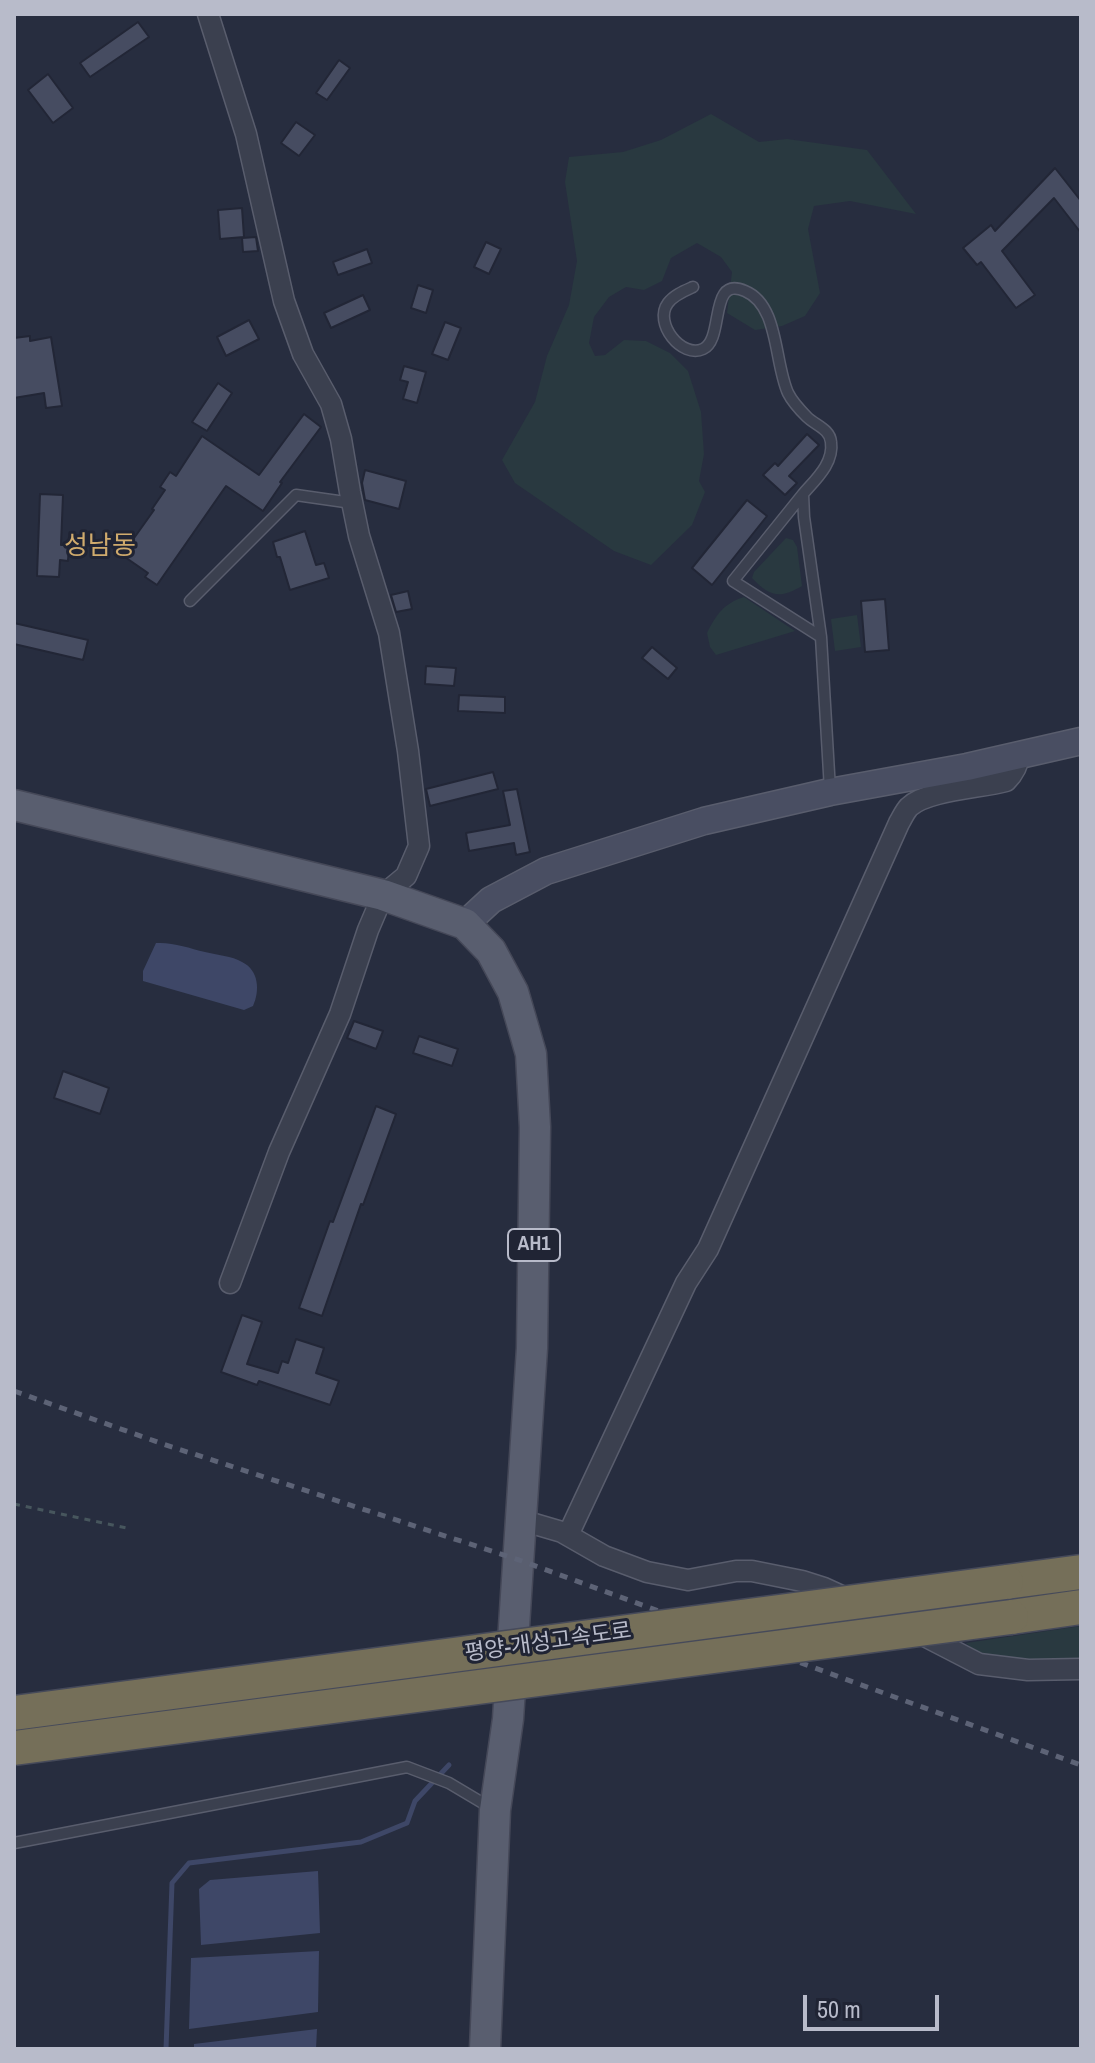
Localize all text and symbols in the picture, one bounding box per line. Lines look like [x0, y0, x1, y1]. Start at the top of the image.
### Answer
district label: 성남동 [64, 531, 136, 563]
road number: AH1 [508, 1229, 560, 1261]
street label: 평양-개성고속도로 [463, 1618, 633, 1668]
scale bar [807, 1979, 943, 2029]
text: 50 m [817, 1993, 861, 2025]

